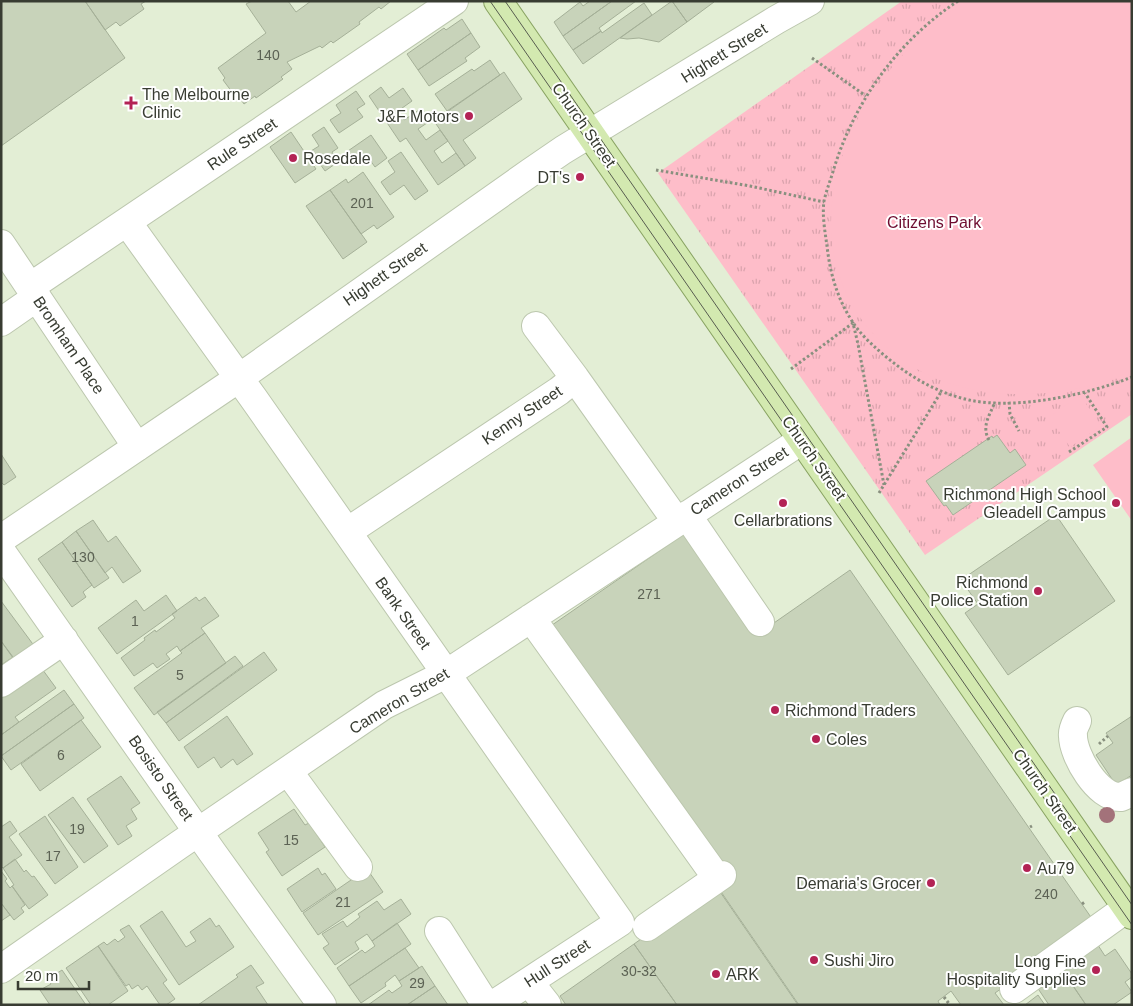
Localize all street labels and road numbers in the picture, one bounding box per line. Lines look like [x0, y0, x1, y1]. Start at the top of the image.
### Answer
street label: Highett Street [678, 20, 770, 86]
street label: Church Street [549, 80, 620, 171]
street label: Rule Street [204, 114, 280, 173]
street label: Highett Street [340, 239, 430, 309]
street label: Bromham Place [30, 293, 108, 397]
street label: Kenny Street [479, 382, 566, 448]
street label: Church Street [779, 413, 850, 504]
street label: Cameron Street [687, 443, 791, 519]
street label: Bank Street [372, 574, 434, 653]
street label: Cameron Street [346, 664, 452, 737]
street label: Bosisto Street [125, 732, 197, 824]
street label: Church Street [1010, 746, 1081, 837]
street label: Hull Street [521, 935, 593, 990]

